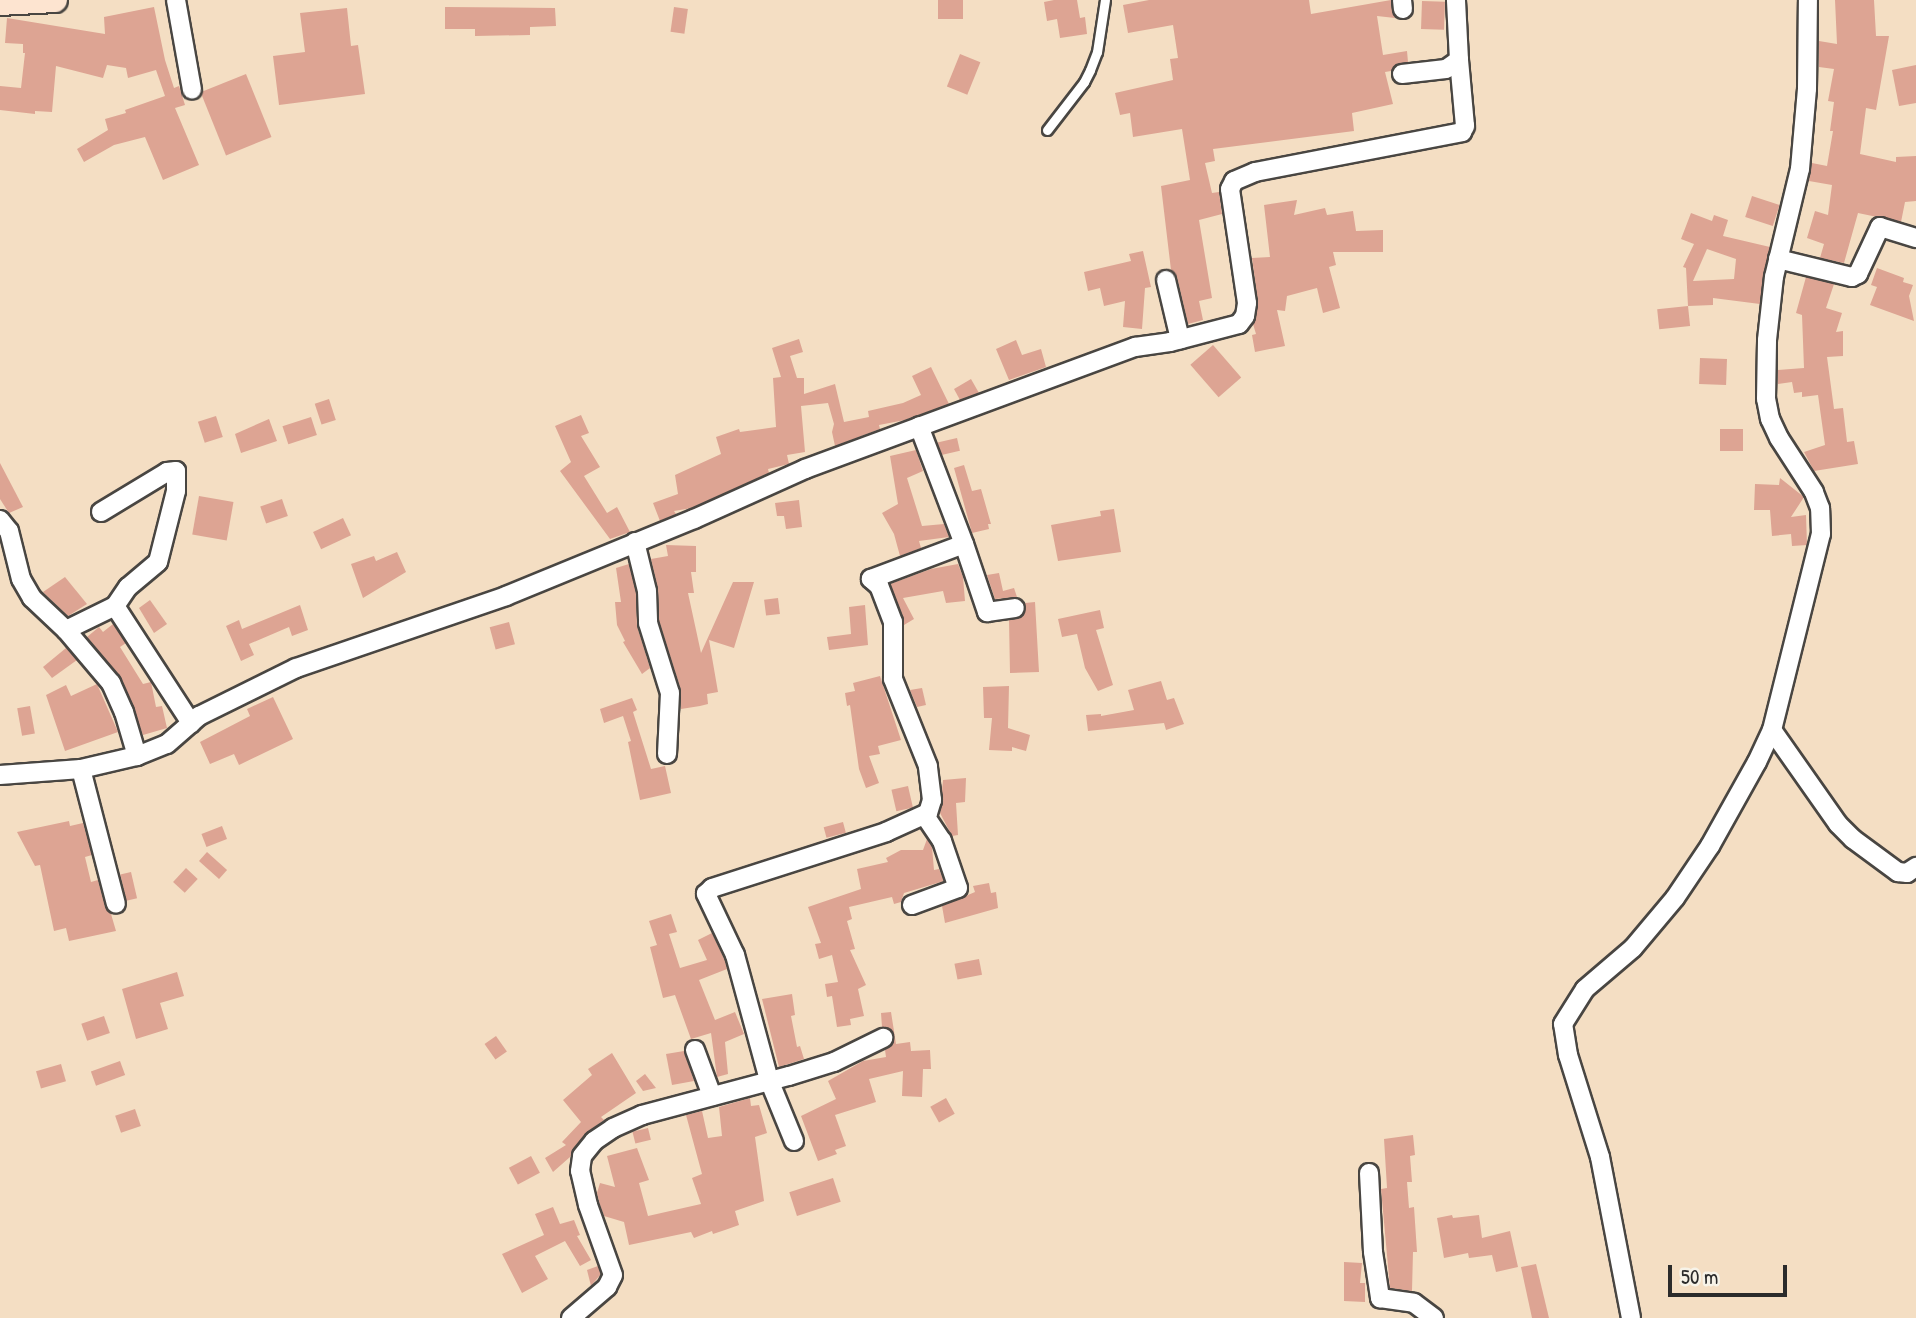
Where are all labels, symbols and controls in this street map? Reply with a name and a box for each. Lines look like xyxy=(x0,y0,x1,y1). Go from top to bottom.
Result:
scale bar xyxy=(1671,1252,1790,1296)
text: 50 m xyxy=(1681,1262,1718,1291)

